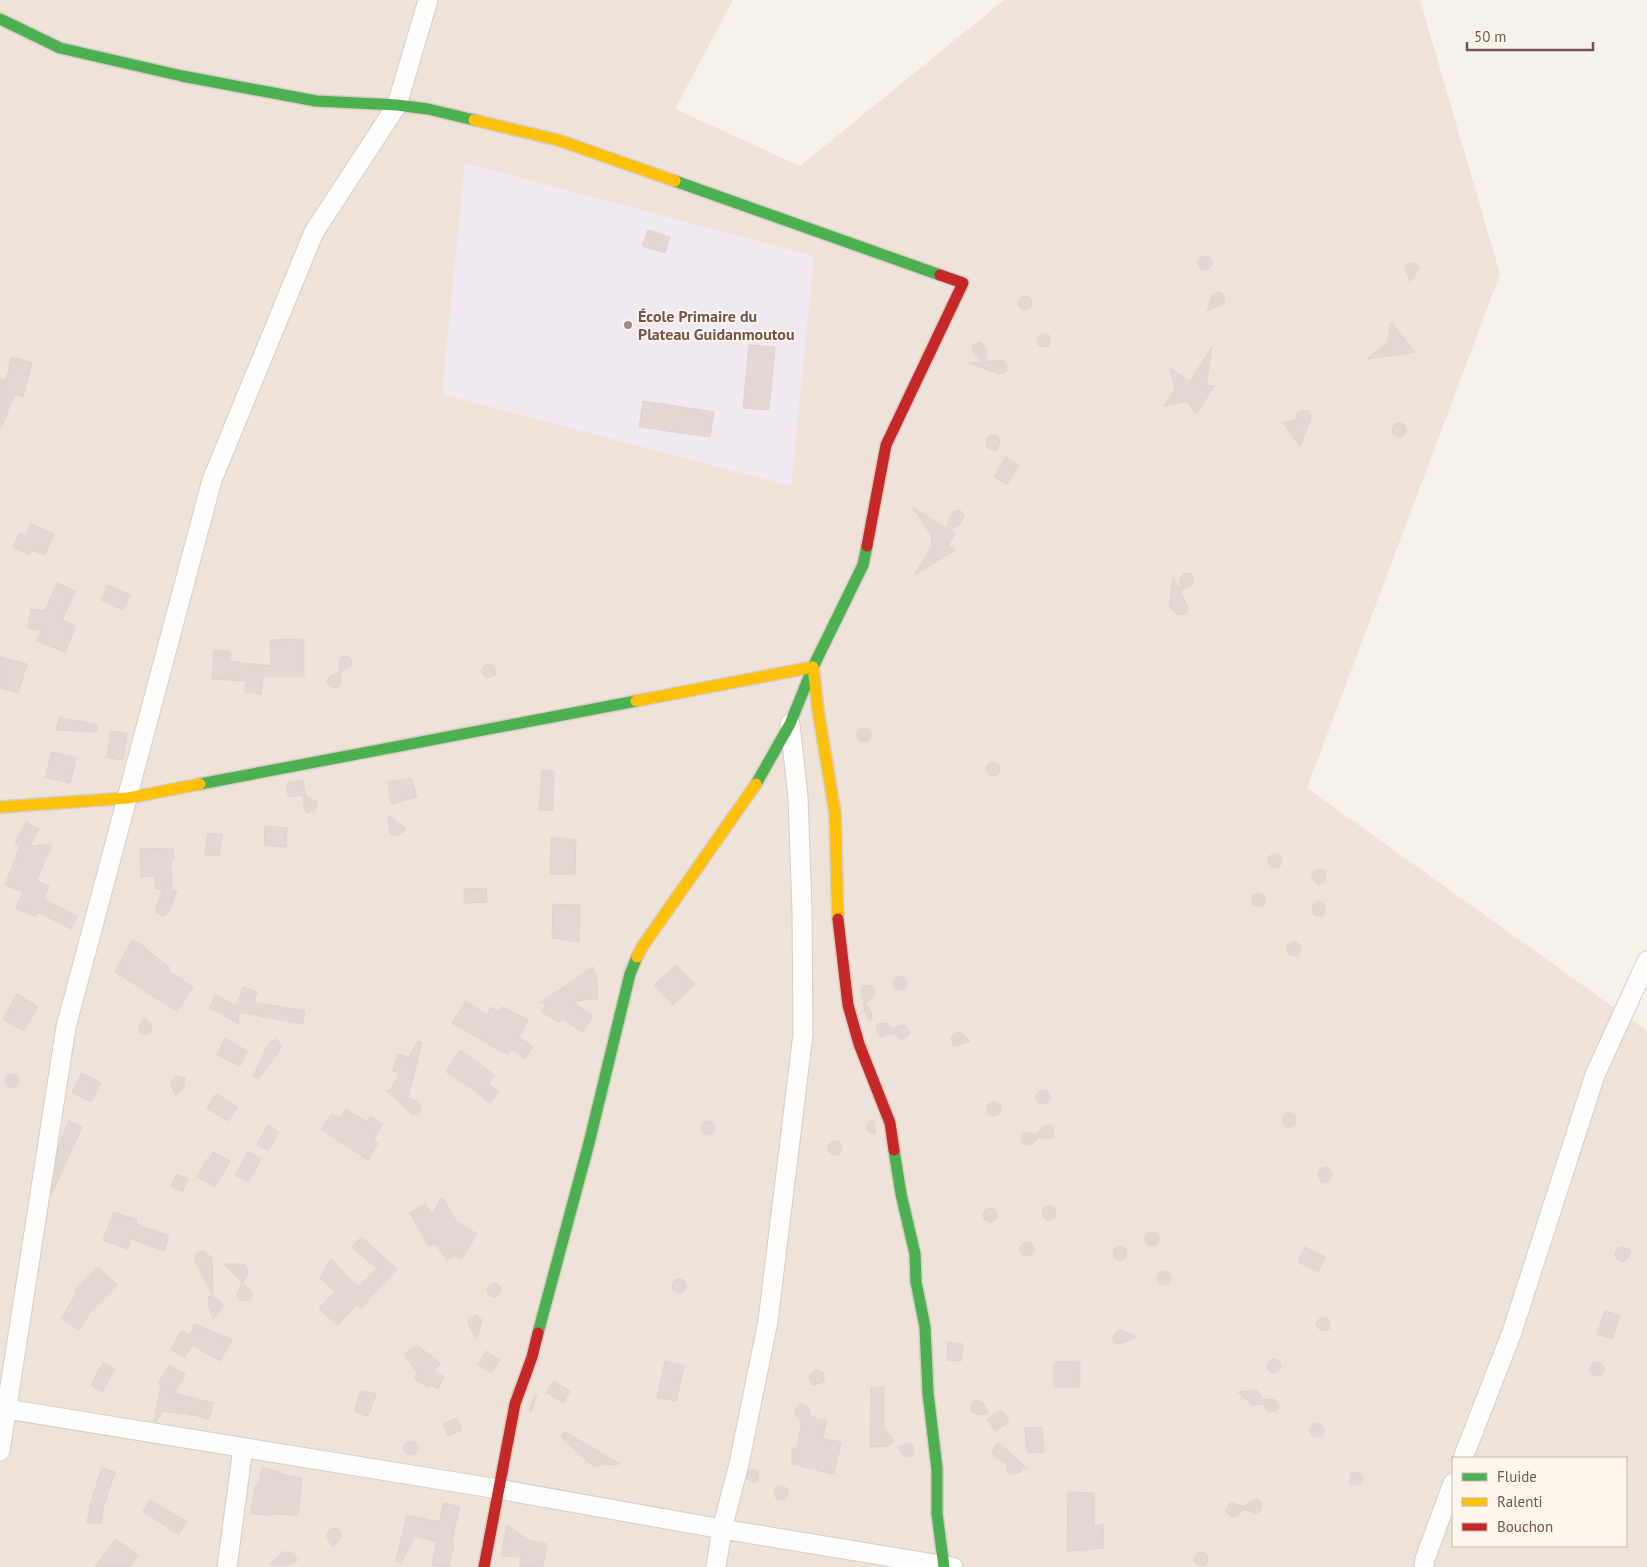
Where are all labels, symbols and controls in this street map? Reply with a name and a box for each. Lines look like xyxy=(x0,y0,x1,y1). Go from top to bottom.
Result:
scale bar xyxy=(1467,20,1593,52)
text: 50 m xyxy=(1474,27,1507,46)
place label: École Primaire du Plateau Guidanmoutou xyxy=(638,306,795,344)
marker: École Primaire du Plateau Guidanmoutou xyxy=(622,319,634,331)
legend xyxy=(1452,1457,1627,1547)
text: Fluide xyxy=(1497,1467,1537,1486)
text: Ralenti xyxy=(1497,1492,1543,1511)
text: Bouchon xyxy=(1497,1517,1553,1536)

